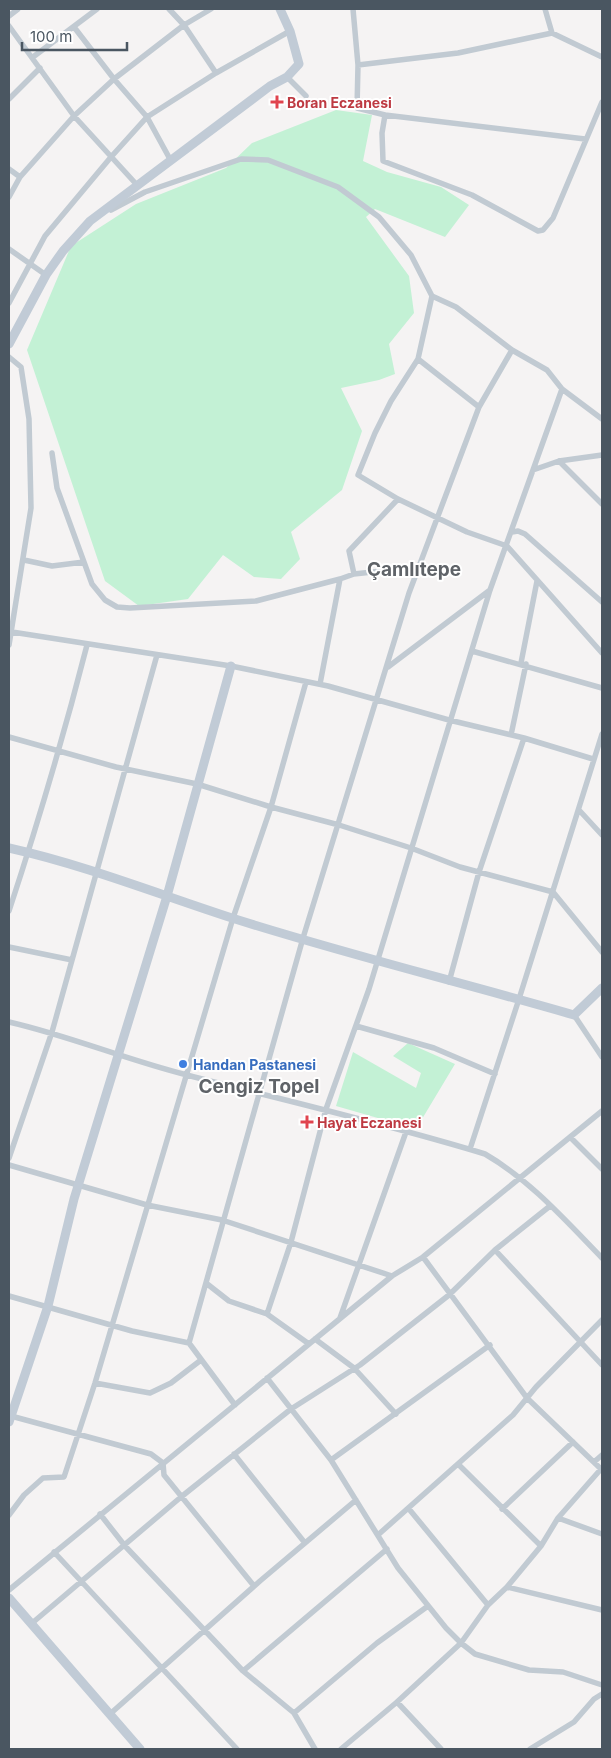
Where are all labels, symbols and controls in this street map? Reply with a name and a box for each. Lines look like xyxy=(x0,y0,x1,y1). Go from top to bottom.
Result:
scale bar xyxy=(22,20,128,52)
text: 100 m xyxy=(30,27,72,46)
place label: Boran Eczanesi xyxy=(287,94,392,111)
marker: Boran Eczanesi xyxy=(271,96,283,108)
district label: Çamlıtepe xyxy=(367,558,461,581)
place label: Handan Pastanesi xyxy=(193,1056,316,1073)
marker: Handan Pastanesi xyxy=(177,1058,189,1070)
district label: Cengiz Topel xyxy=(198,1075,320,1098)
place label: Hayat Eczanesi xyxy=(317,1114,422,1131)
marker: Hayat Eczanesi xyxy=(301,1116,313,1128)

